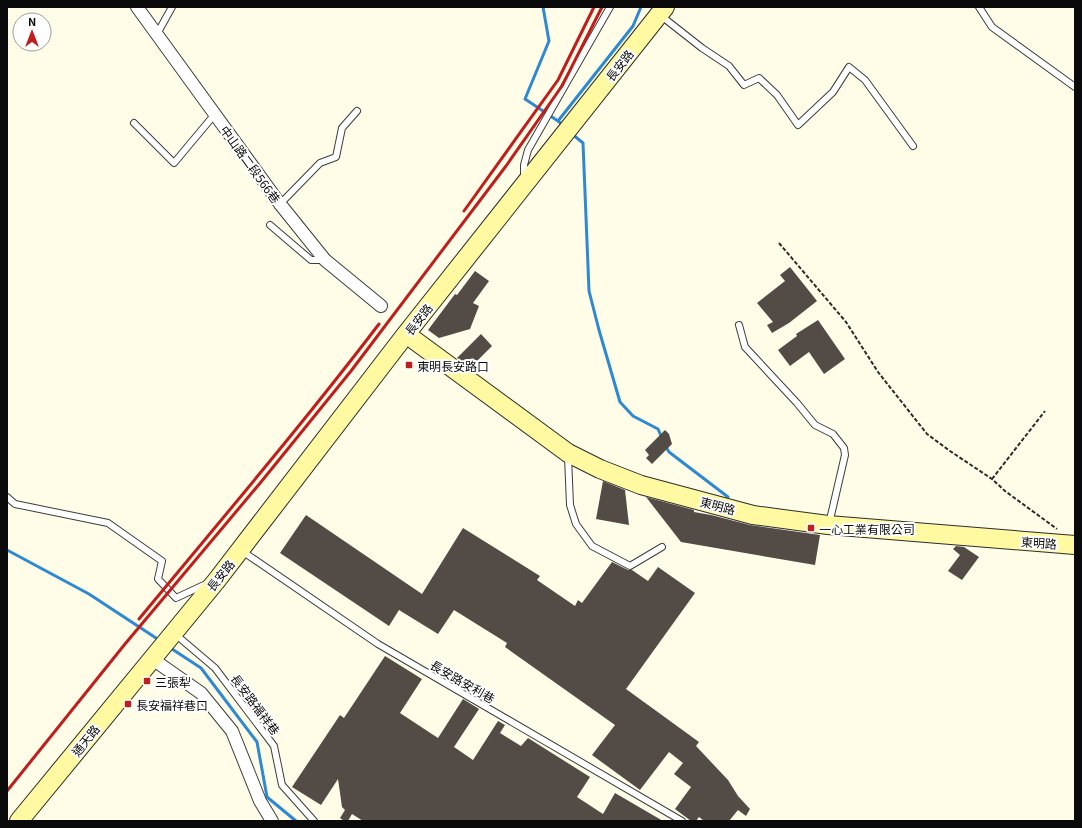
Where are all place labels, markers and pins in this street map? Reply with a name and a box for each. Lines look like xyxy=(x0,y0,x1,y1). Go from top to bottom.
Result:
place label: 東明長安路口 xyxy=(417,357,489,374)
marker: 東明長安路口 xyxy=(404,360,414,370)
place label: 一心工業有限公司 xyxy=(819,520,915,537)
marker: 一心工業有限公司 xyxy=(806,523,816,533)
place label: 三張犁 xyxy=(155,673,191,690)
marker: 三張犁 xyxy=(142,676,152,686)
place label: 長安福祥巷口 xyxy=(136,696,208,713)
marker: 長安福祥巷口 xyxy=(123,699,133,709)

